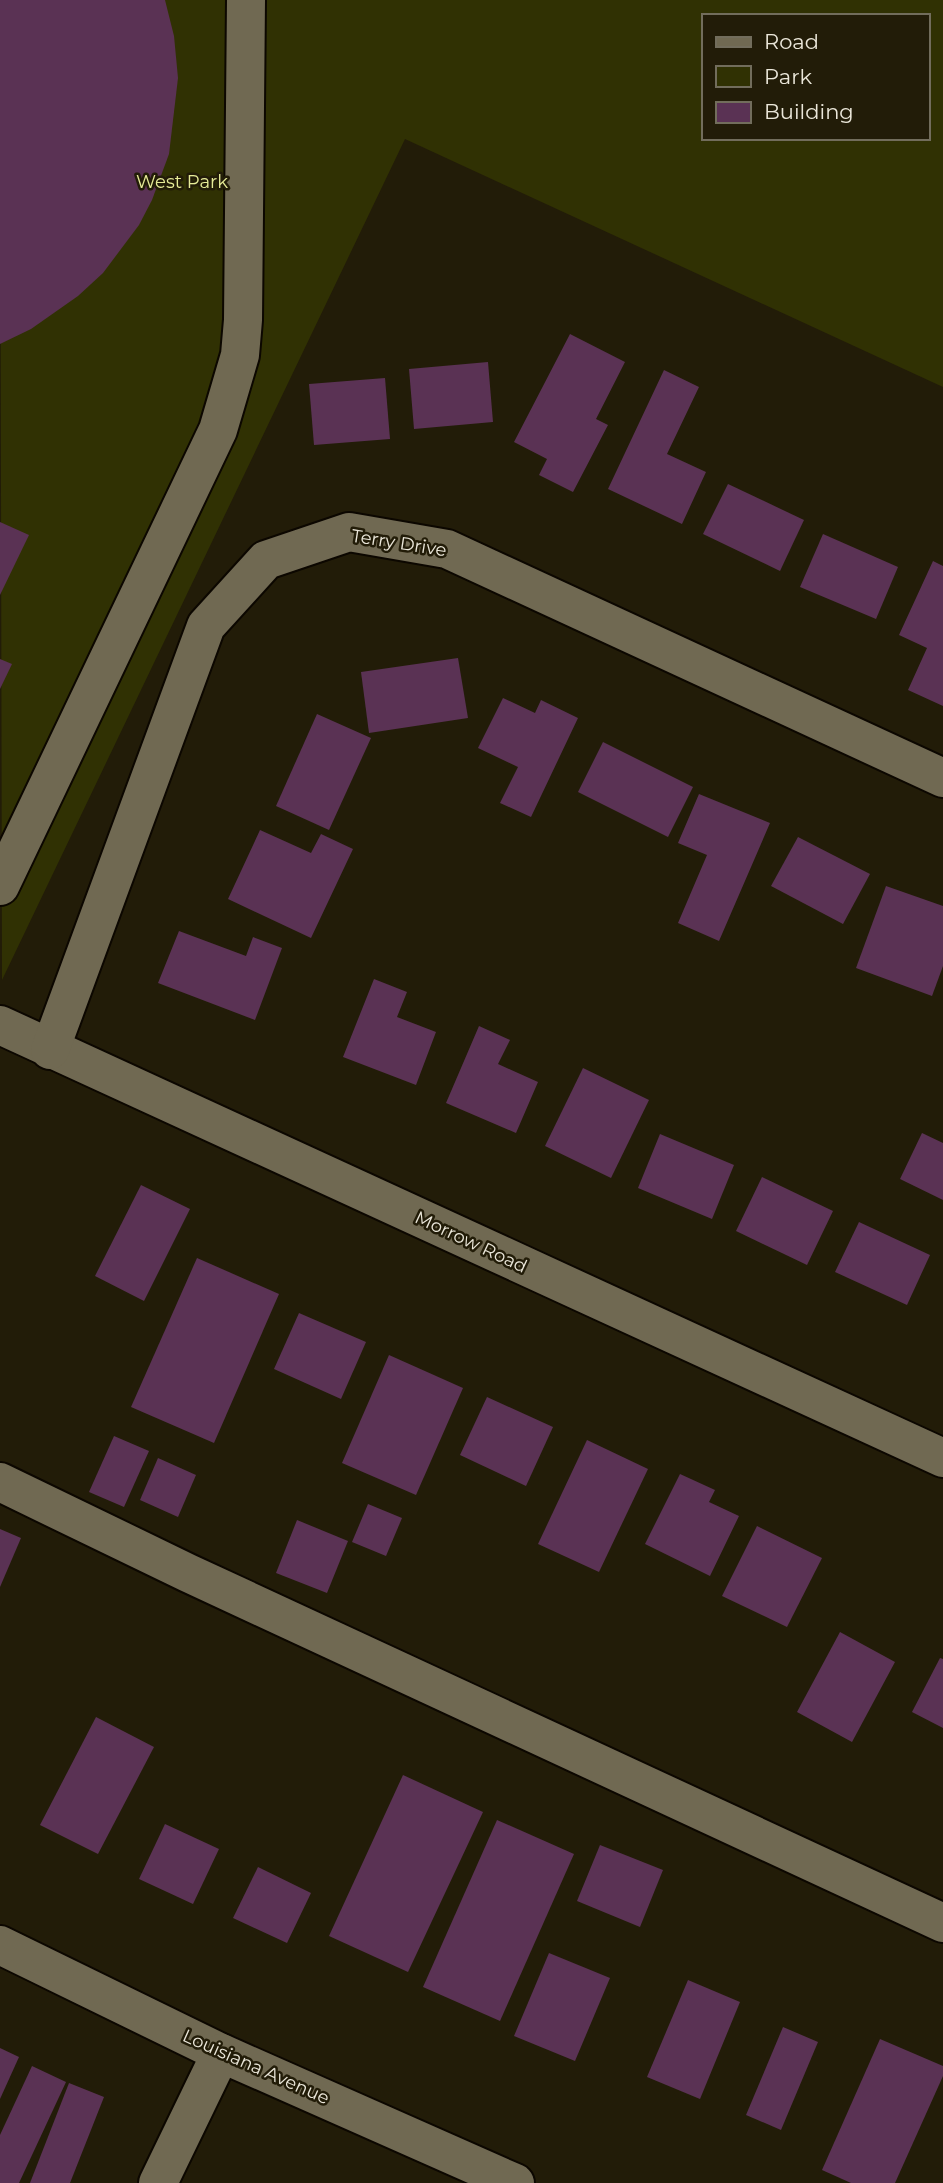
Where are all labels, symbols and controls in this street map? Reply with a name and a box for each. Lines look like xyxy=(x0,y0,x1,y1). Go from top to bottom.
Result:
legend xyxy=(702,14,929,140)
text: Road xyxy=(764,29,819,54)
text: Park xyxy=(764,64,812,89)
text: Building xyxy=(764,99,854,124)
park label: West Park xyxy=(136,171,228,193)
street label: Terry Drive xyxy=(350,525,448,561)
street label: Morrow Road xyxy=(411,1206,531,1278)
street label: Louisiana Avenue xyxy=(179,2025,333,2109)

